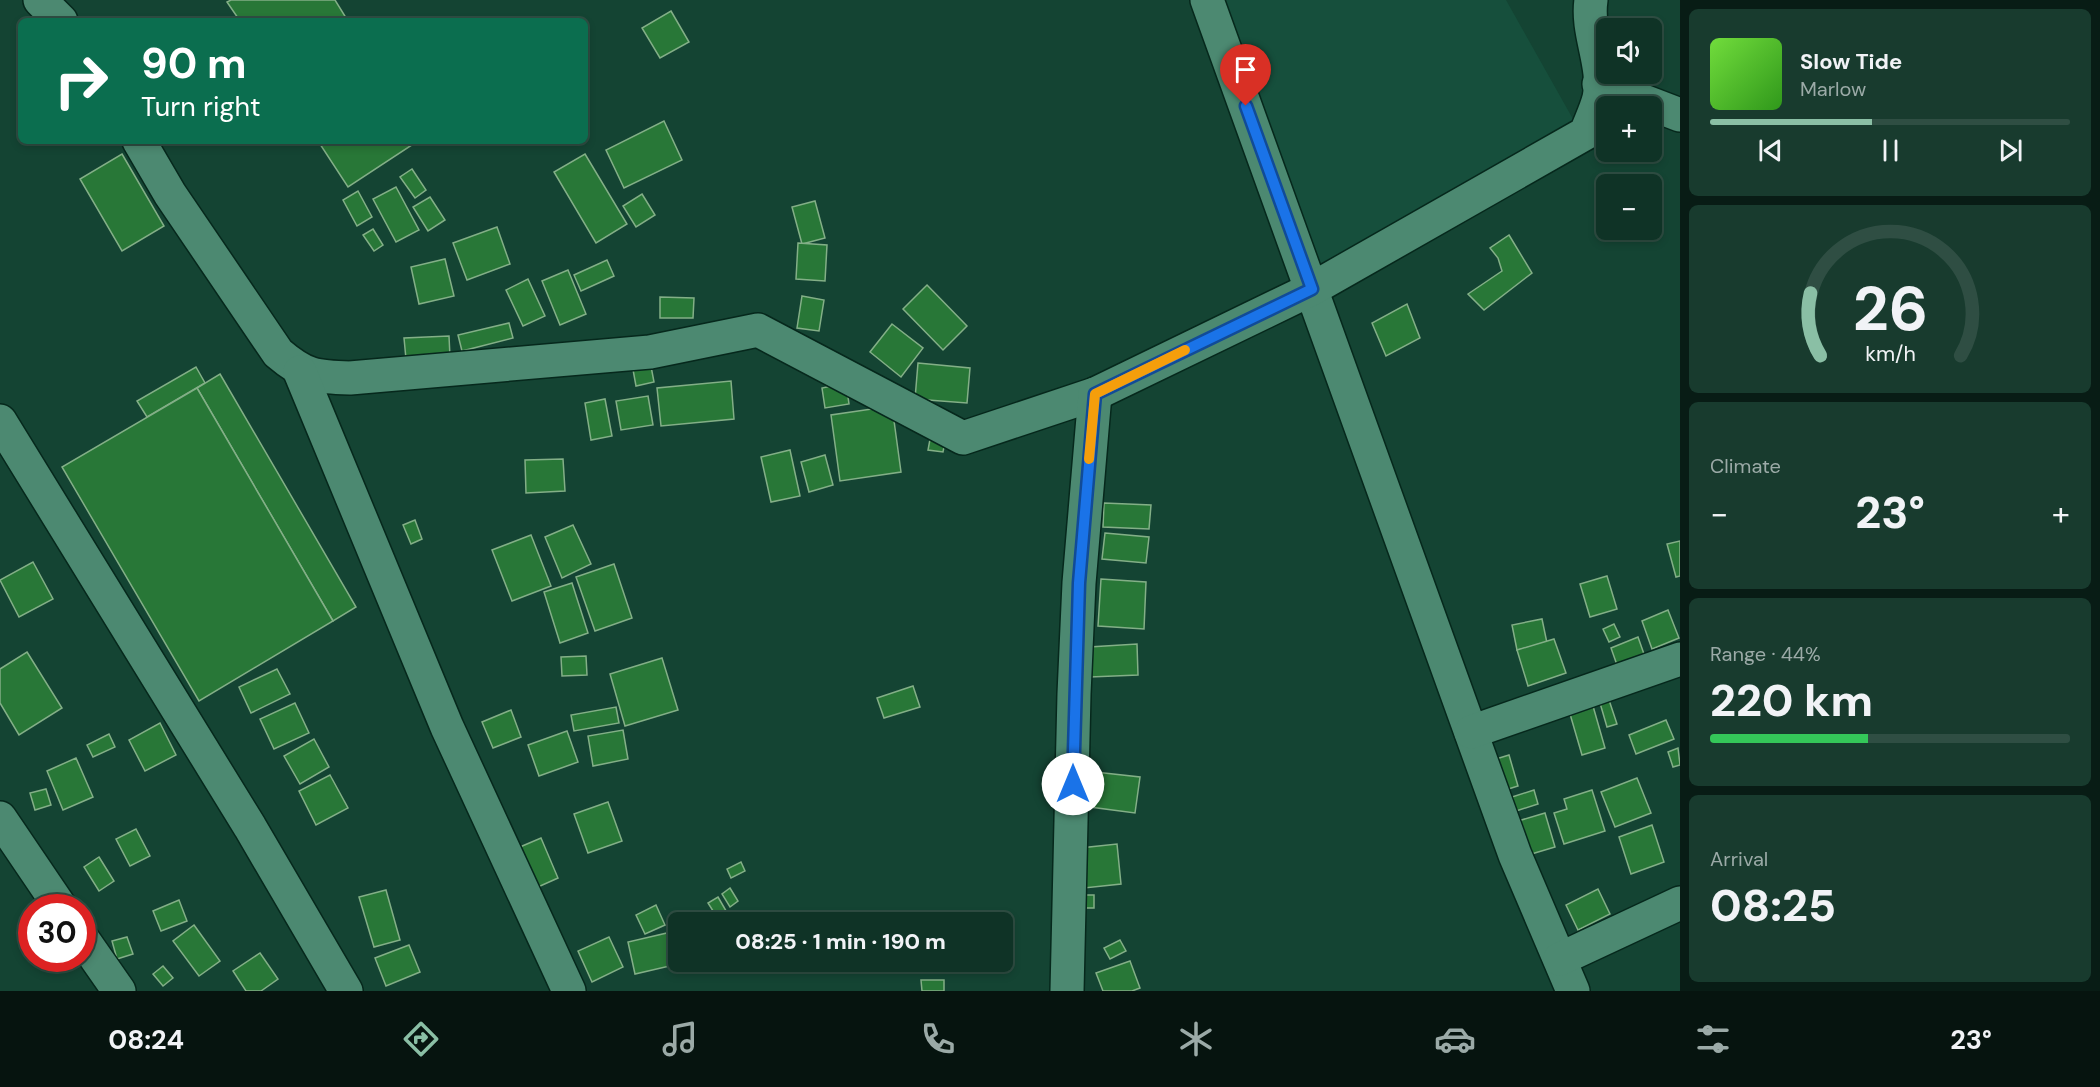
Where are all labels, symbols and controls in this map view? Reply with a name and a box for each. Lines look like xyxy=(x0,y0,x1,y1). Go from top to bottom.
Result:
map controls xyxy=(1596,18,1662,240)
button: sound xyxy=(1596,18,1662,84)
text: 90 m xyxy=(141,36,247,91)
icon: right xyxy=(42,42,120,120)
pin xyxy=(1220,44,1271,106)
text: Slow Tide xyxy=(1800,47,1902,76)
icon: arrive xyxy=(1229,53,1262,86)
text: Marlow xyxy=(1800,76,1866,102)
text: Turn right xyxy=(141,89,261,124)
button: + xyxy=(1596,96,1662,162)
icon: previous xyxy=(1754,134,1787,167)
icon: pause xyxy=(1874,134,1907,167)
icon: next xyxy=(1994,134,2027,167)
button: − xyxy=(1596,174,1662,240)
text: 26 xyxy=(1852,268,1928,349)
text: km/h xyxy=(1865,341,1915,369)
text: Climate xyxy=(1710,453,1781,479)
text: 23° xyxy=(1855,483,1925,542)
text: − xyxy=(1710,492,1728,535)
text: + xyxy=(2052,492,2070,535)
text: Range · 44% xyxy=(1710,641,1821,667)
text: 220 km xyxy=(1710,671,1873,730)
position arrow xyxy=(1041,752,1105,816)
text: Arrival xyxy=(1710,846,1768,872)
text: 08:25 xyxy=(1710,876,1836,935)
speed limit sign: 30 xyxy=(18,894,96,972)
text: 08:25 · 1 min · 190 m xyxy=(735,927,946,956)
icon: directions xyxy=(400,1018,442,1060)
icon: music xyxy=(659,1018,701,1060)
icon: phone xyxy=(917,1018,959,1060)
icon: climate xyxy=(1175,1018,1217,1060)
icon: car xyxy=(1434,1018,1476,1060)
icon: filters xyxy=(1692,1018,1734,1060)
text: 08:24 xyxy=(108,1022,184,1057)
text: 23° xyxy=(1950,1022,1992,1057)

